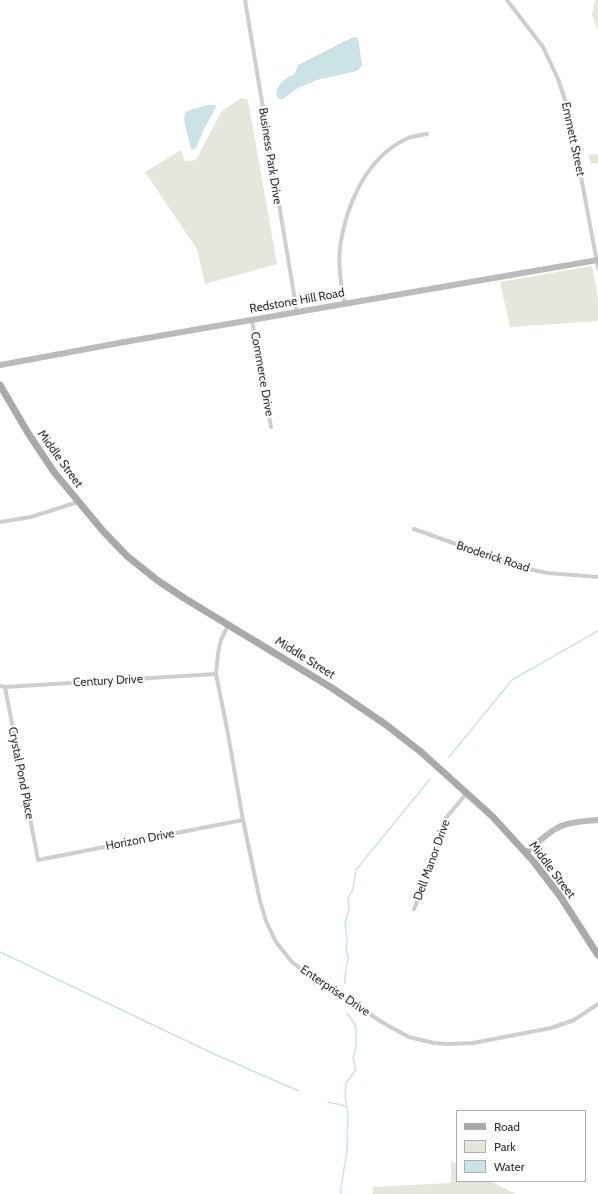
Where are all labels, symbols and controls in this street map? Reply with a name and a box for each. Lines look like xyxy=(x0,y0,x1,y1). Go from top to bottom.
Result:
street label: Emmett Street xyxy=(558,101,588,177)
street label: Business Park Drive xyxy=(255,107,285,205)
street label: Redstone Hill Road xyxy=(248,286,346,316)
street label: Commerce Drive xyxy=(247,331,277,417)
street label: Middle Street xyxy=(34,427,86,491)
street label: Broderick Road xyxy=(455,538,531,576)
street label: Middle Street xyxy=(272,634,338,682)
street label: Century Drive xyxy=(73,672,143,690)
street label: Crystal Pond Place xyxy=(5,726,37,820)
street label: Dell Manor Drive xyxy=(411,817,453,903)
street label: Horizon Drive xyxy=(104,826,176,854)
street label: Middle Street xyxy=(526,839,578,901)
street label: Enterprise Drive xyxy=(297,962,373,1020)
legend xyxy=(456,1110,586,1182)
text: Road xyxy=(494,1119,520,1134)
text: Park xyxy=(494,1139,516,1154)
text: Water xyxy=(494,1159,524,1174)

